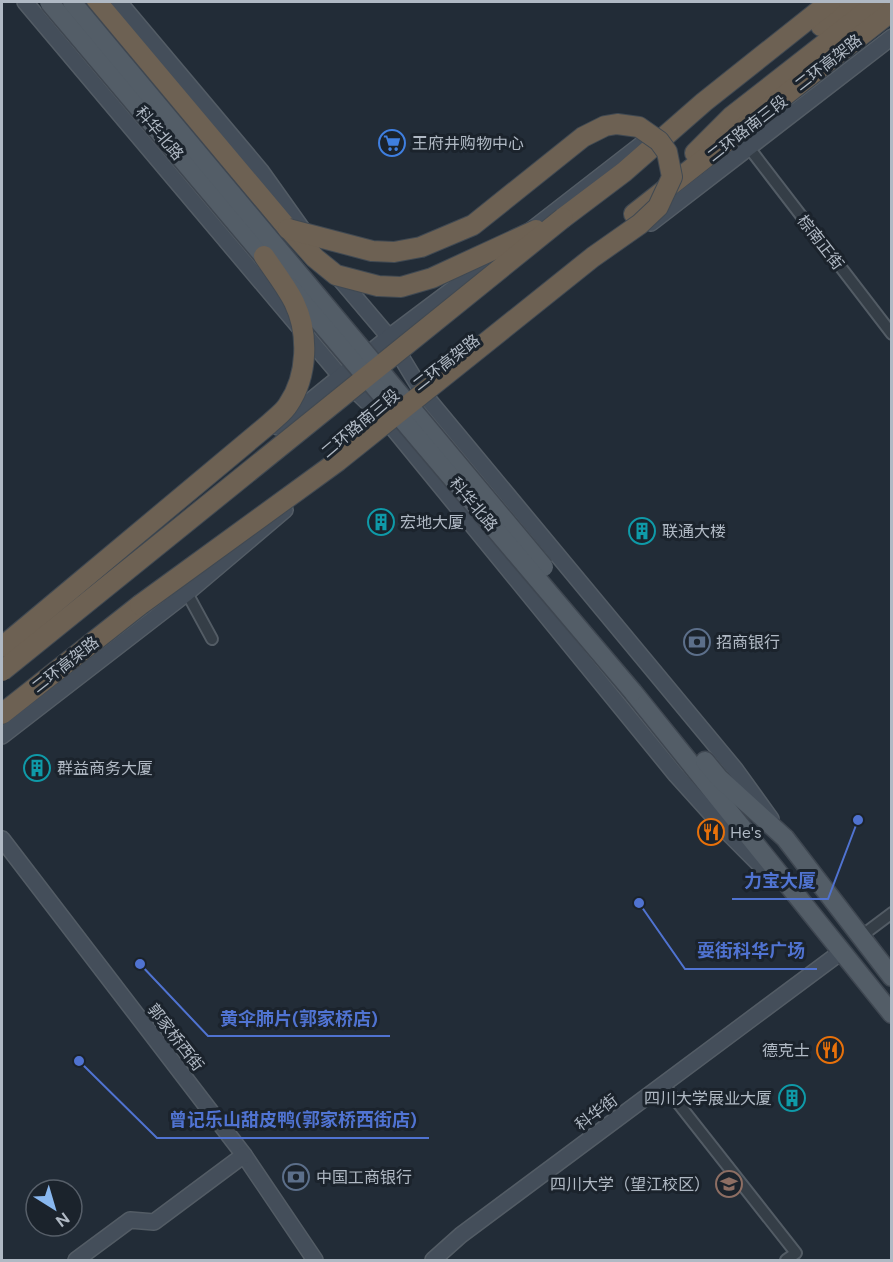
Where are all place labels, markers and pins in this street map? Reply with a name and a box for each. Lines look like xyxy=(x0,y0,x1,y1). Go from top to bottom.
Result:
supermarket icon: 王府井购物中心 xyxy=(377,128,407,158)
place label: 王府井购物中心 xyxy=(412,134,524,153)
building icon: 宏地大厦 xyxy=(366,507,396,537)
place label: 宏地大厦 xyxy=(400,513,464,532)
building icon: 联通大楼 xyxy=(627,516,657,546)
place label: 联通大楼 xyxy=(662,522,726,541)
bank icon: 招商银行 xyxy=(682,627,712,657)
place label: 招商银行 xyxy=(716,633,780,652)
building icon: 群益商务大厦 xyxy=(22,753,52,783)
place label: 群益商务大厦 xyxy=(57,759,153,778)
restaurant icon: He's xyxy=(696,817,726,847)
place label: He's xyxy=(730,823,761,842)
callout: 力宝大厦 xyxy=(732,863,828,899)
callout: 耍街科华广场 xyxy=(685,933,817,969)
callout: 黄伞肺片(郭家桥店) xyxy=(208,1000,390,1036)
restaurant icon: 德克士 xyxy=(815,1035,845,1065)
place label: 德克士 xyxy=(762,1041,810,1060)
building icon: 四川大学展业大厦 xyxy=(777,1083,807,1113)
place label: 四川大学展业大厦 xyxy=(644,1089,772,1108)
callout: 曾记乐山甜皮鸭(郭家桥西街店) xyxy=(157,1102,429,1138)
bank icon: 中国工商银行 xyxy=(281,1162,311,1192)
place label: 中国工商银行 xyxy=(316,1168,412,1187)
school or university icon: 四川大学（望江校区） xyxy=(714,1169,744,1199)
place label: 四川大学（望江校区） xyxy=(550,1175,710,1194)

